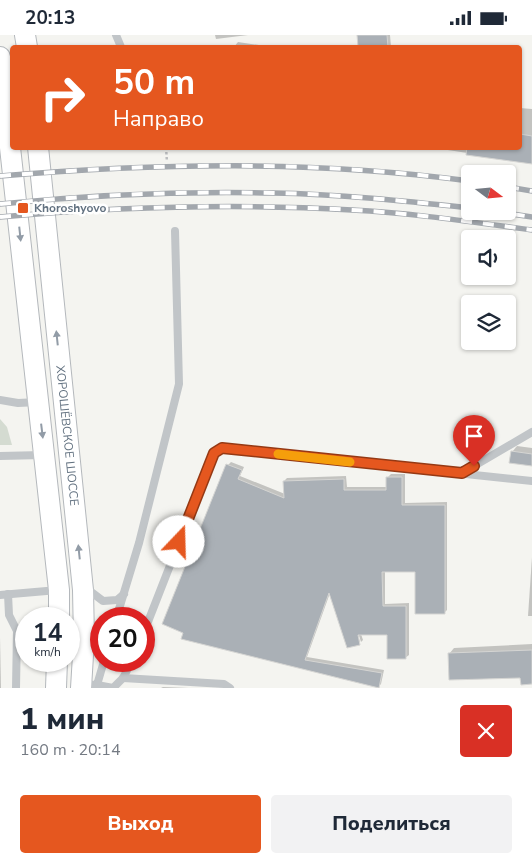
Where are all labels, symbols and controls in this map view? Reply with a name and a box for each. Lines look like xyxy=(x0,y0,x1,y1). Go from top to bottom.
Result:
text: 20:13 xyxy=(25,5,75,31)
text: 50 m xyxy=(113,59,195,106)
icon: right xyxy=(30,65,95,130)
text: Направо xyxy=(113,104,204,134)
north arrow xyxy=(461,165,516,220)
map controls xyxy=(461,165,516,350)
place label: Khoroshyovo xyxy=(34,200,106,216)
marker: Khoroshyovo xyxy=(16,201,30,215)
one-way arrow xyxy=(16,227,24,243)
button: sound xyxy=(461,230,516,285)
button: layers xyxy=(461,295,516,350)
one-way arrow xyxy=(53,330,61,346)
street label: ХОРОШЁВСКОЕ ШОССЕ xyxy=(52,365,82,507)
pin xyxy=(453,415,495,466)
icon: arrive xyxy=(460,422,488,450)
one-way arrow xyxy=(38,423,46,439)
position arrow xyxy=(152,515,204,567)
one-way arrow xyxy=(75,544,83,560)
speed limit sign: 20 xyxy=(90,607,155,672)
text: 14 xyxy=(32,616,63,650)
text: km/h xyxy=(34,644,61,660)
text: 1 мин xyxy=(20,699,104,740)
button: close xyxy=(460,705,512,757)
text: 160 m · 20:14 xyxy=(20,739,121,761)
button: Выход xyxy=(20,795,261,853)
button: Поделиться xyxy=(271,795,512,853)

